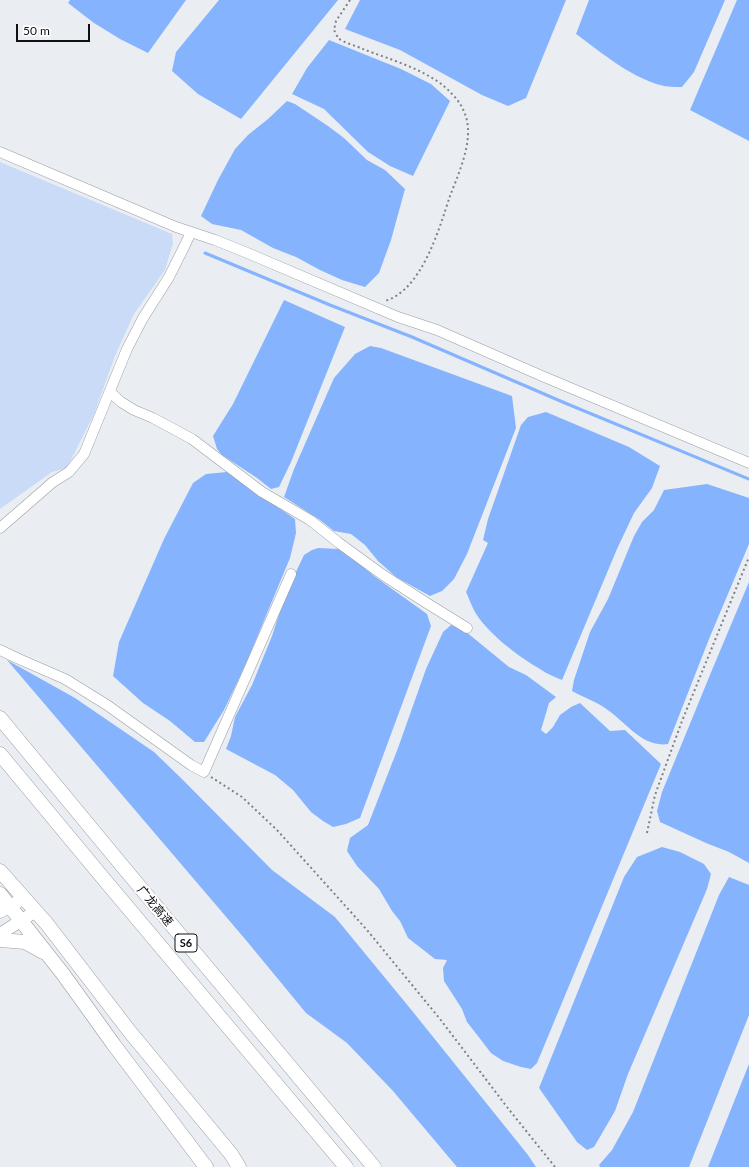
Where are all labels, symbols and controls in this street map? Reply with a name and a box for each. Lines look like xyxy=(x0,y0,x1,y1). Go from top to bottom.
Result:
scale bar xyxy=(18,16,92,42)
text: 50 m xyxy=(23,23,50,38)
street label: 广龙高速 xyxy=(134,883,176,929)
road number: S6 xyxy=(175,934,197,952)

